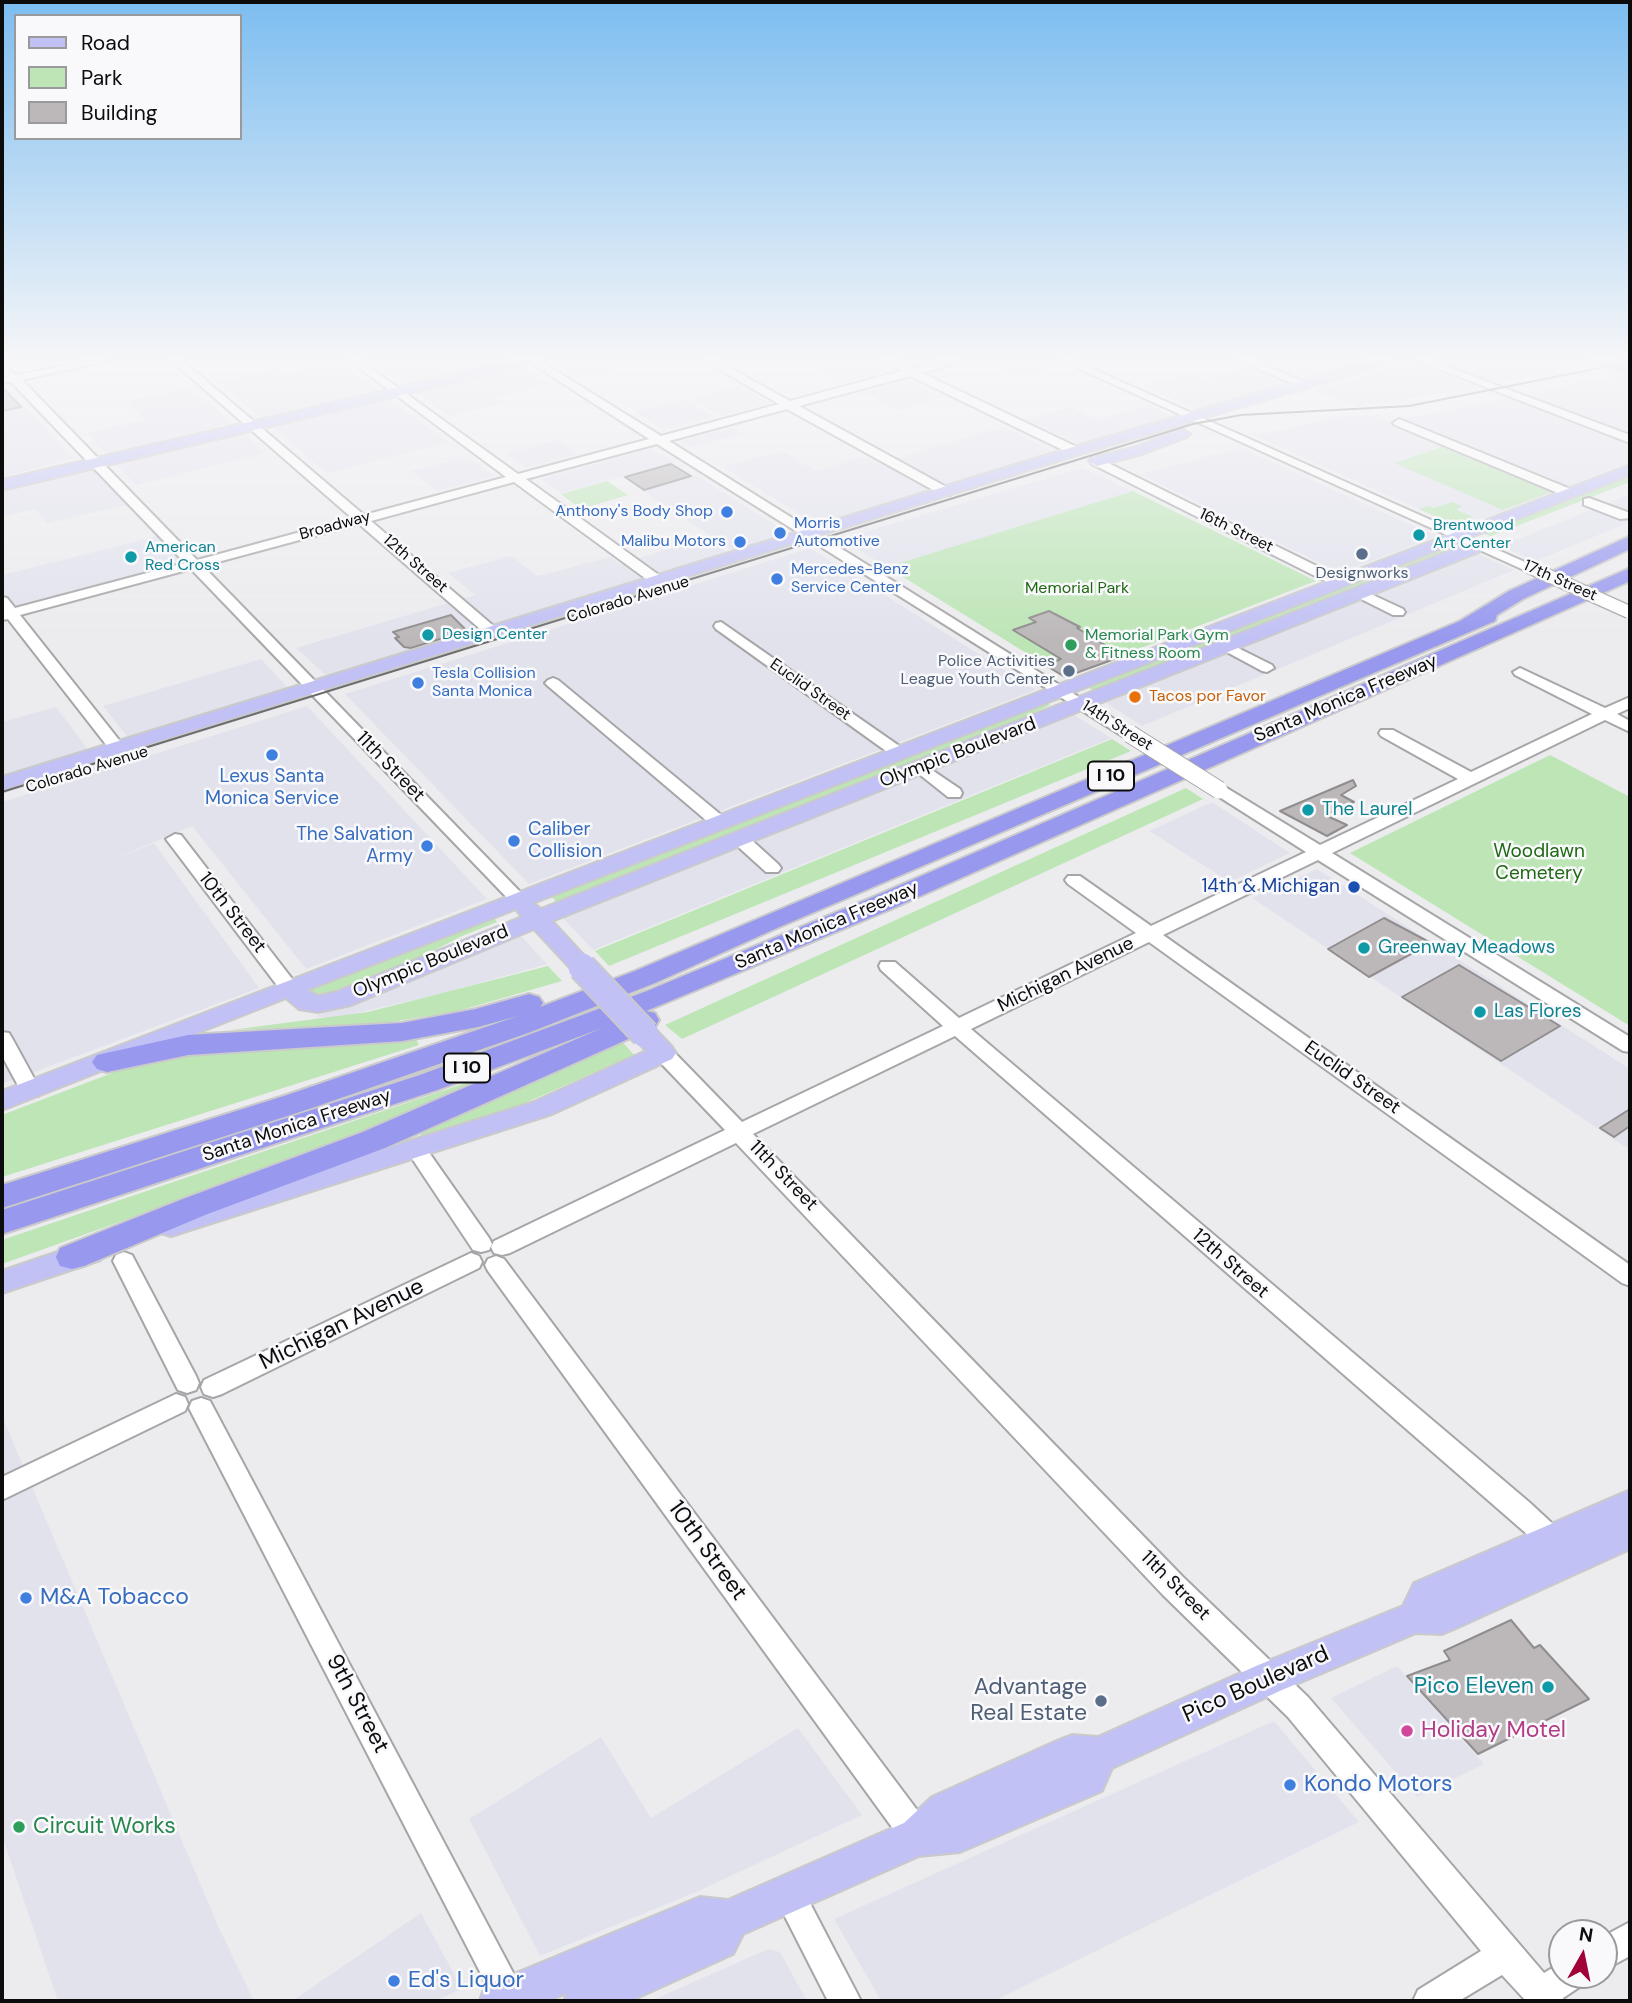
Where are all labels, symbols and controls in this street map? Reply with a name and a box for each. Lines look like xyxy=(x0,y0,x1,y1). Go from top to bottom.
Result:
legend xyxy=(14,14,242,140)
text: Road xyxy=(81,29,130,57)
text: Park xyxy=(81,64,122,92)
text: Building xyxy=(81,99,157,127)
place label: Anthony's Body Shop xyxy=(555,502,713,522)
marker: Anthony's Body Shop xyxy=(719,504,735,520)
street label: 16th Street xyxy=(1196,505,1276,557)
street label: Broadway xyxy=(297,507,373,545)
place label: Morris Automotive xyxy=(794,514,880,552)
place label: Brentwood Art Center xyxy=(1433,516,1514,554)
marker: Morris Automotive xyxy=(772,525,788,541)
marker: Brentwood Art Center xyxy=(1411,527,1427,543)
street label: 12th Street xyxy=(379,531,451,597)
place label: Malibu Motors xyxy=(621,532,726,552)
marker: Malibu Motors xyxy=(732,534,748,550)
place label: American Red Cross xyxy=(145,538,220,576)
marker: Designworks xyxy=(1354,546,1370,562)
marker: American Red Cross xyxy=(123,549,139,565)
street label: 17th Street xyxy=(1520,556,1600,606)
place label: Mercedes-Benz Service Center xyxy=(791,560,908,598)
place label: Designworks xyxy=(1315,564,1409,584)
marker: Mercedes-Benz Service Center xyxy=(769,571,785,587)
street label: Colorado Avenue xyxy=(565,572,691,628)
park label: Memorial Park xyxy=(1025,579,1129,599)
place label: Design Center xyxy=(442,625,547,645)
place label: Memorial Park Gym & Fitness Room xyxy=(1085,626,1229,664)
marker: Design Center xyxy=(420,627,436,643)
marker: Memorial Park Gym & Fitness Room xyxy=(1063,637,1079,653)
street label: Santa Monica Freeway xyxy=(1251,650,1441,748)
place label: Police Activities League Youth Center xyxy=(901,652,1055,690)
street label: Euclid Street xyxy=(766,655,854,725)
marker: Police Activities League Youth Center xyxy=(1061,663,1077,679)
place label: Tesla Collision Santa Monica xyxy=(432,664,536,702)
marker: Tesla Collision Santa Monica xyxy=(410,675,426,691)
place label: Tacos por Favor xyxy=(1149,687,1266,707)
marker: Tacos por Favor xyxy=(1127,689,1143,705)
street label: 14th Street xyxy=(1078,697,1156,755)
street label: Olympic Boulevard xyxy=(877,713,1039,793)
street label: 11th Street xyxy=(351,727,429,807)
street label: Colorado Avenue xyxy=(24,742,150,798)
marker: Lexus Santa Monica Service xyxy=(264,747,280,763)
road number: I 10 xyxy=(1088,762,1134,790)
place label: Lexus Santa Monica Service xyxy=(205,766,339,810)
place label: The Laurel xyxy=(1322,799,1412,821)
marker: The Laurel xyxy=(1300,802,1316,818)
place label: Caliber Collision xyxy=(528,819,602,863)
place label: The Salvation Army xyxy=(296,824,413,868)
marker: Caliber Collision xyxy=(506,833,522,849)
marker: The Salvation Army xyxy=(419,838,435,854)
park label: Woodlawn Cemetery xyxy=(1493,841,1585,885)
street label: 10th Street xyxy=(193,868,271,958)
place label: 14th & Michigan xyxy=(1201,876,1340,898)
street label: Santa Monica Freeway xyxy=(732,877,922,975)
marker: 14th & Michigan xyxy=(1346,879,1362,895)
street label: Olympic Boulevard xyxy=(350,920,512,1004)
street label: Michigan Avenue xyxy=(994,932,1138,1018)
place label: Greenway Meadows xyxy=(1378,937,1555,959)
marker: Greenway Meadows xyxy=(1356,940,1372,956)
place label: Las Flores xyxy=(1494,1001,1582,1023)
marker: Las Flores xyxy=(1472,1004,1488,1020)
street label: Euclid Street xyxy=(1300,1037,1404,1119)
road number: I 10 xyxy=(444,1054,490,1083)
street label: Santa Monica Freeway xyxy=(200,1085,394,1167)
street label: 11th Street xyxy=(744,1136,822,1216)
street label: 12th Street xyxy=(1187,1225,1273,1303)
street label: Michigan Avenue xyxy=(255,1273,429,1377)
street label: 10th Street xyxy=(662,1496,752,1606)
street label: 11th Street xyxy=(1135,1546,1215,1626)
place label: M&A Tobacco xyxy=(40,1584,189,1612)
marker: M&A Tobacco xyxy=(18,1590,34,1606)
street label: Pico Boulevard xyxy=(1179,1641,1333,1729)
street label: 9th Street xyxy=(319,1650,395,1758)
place label: Pico Eleven xyxy=(1414,1673,1534,1701)
place label: Advantage Real Estate xyxy=(970,1674,1087,1728)
marker: Pico Eleven xyxy=(1540,1679,1556,1695)
marker: Advantage Real Estate xyxy=(1093,1693,1109,1709)
place label: Holiday Motel xyxy=(1421,1717,1566,1745)
marker: Holiday Motel xyxy=(1399,1723,1415,1739)
place label: Kondo Motors xyxy=(1304,1771,1453,1799)
marker: Kondo Motors xyxy=(1282,1777,1298,1793)
place label: Circuit Works xyxy=(33,1813,176,1841)
marker: Circuit Works xyxy=(11,1819,27,1835)
north arrow xyxy=(1548,1919,1618,1989)
text: N xyxy=(1577,1921,1595,1948)
place label: Ed's Liquor xyxy=(408,1967,524,1995)
marker: Ed's Liquor xyxy=(386,1973,402,1989)

